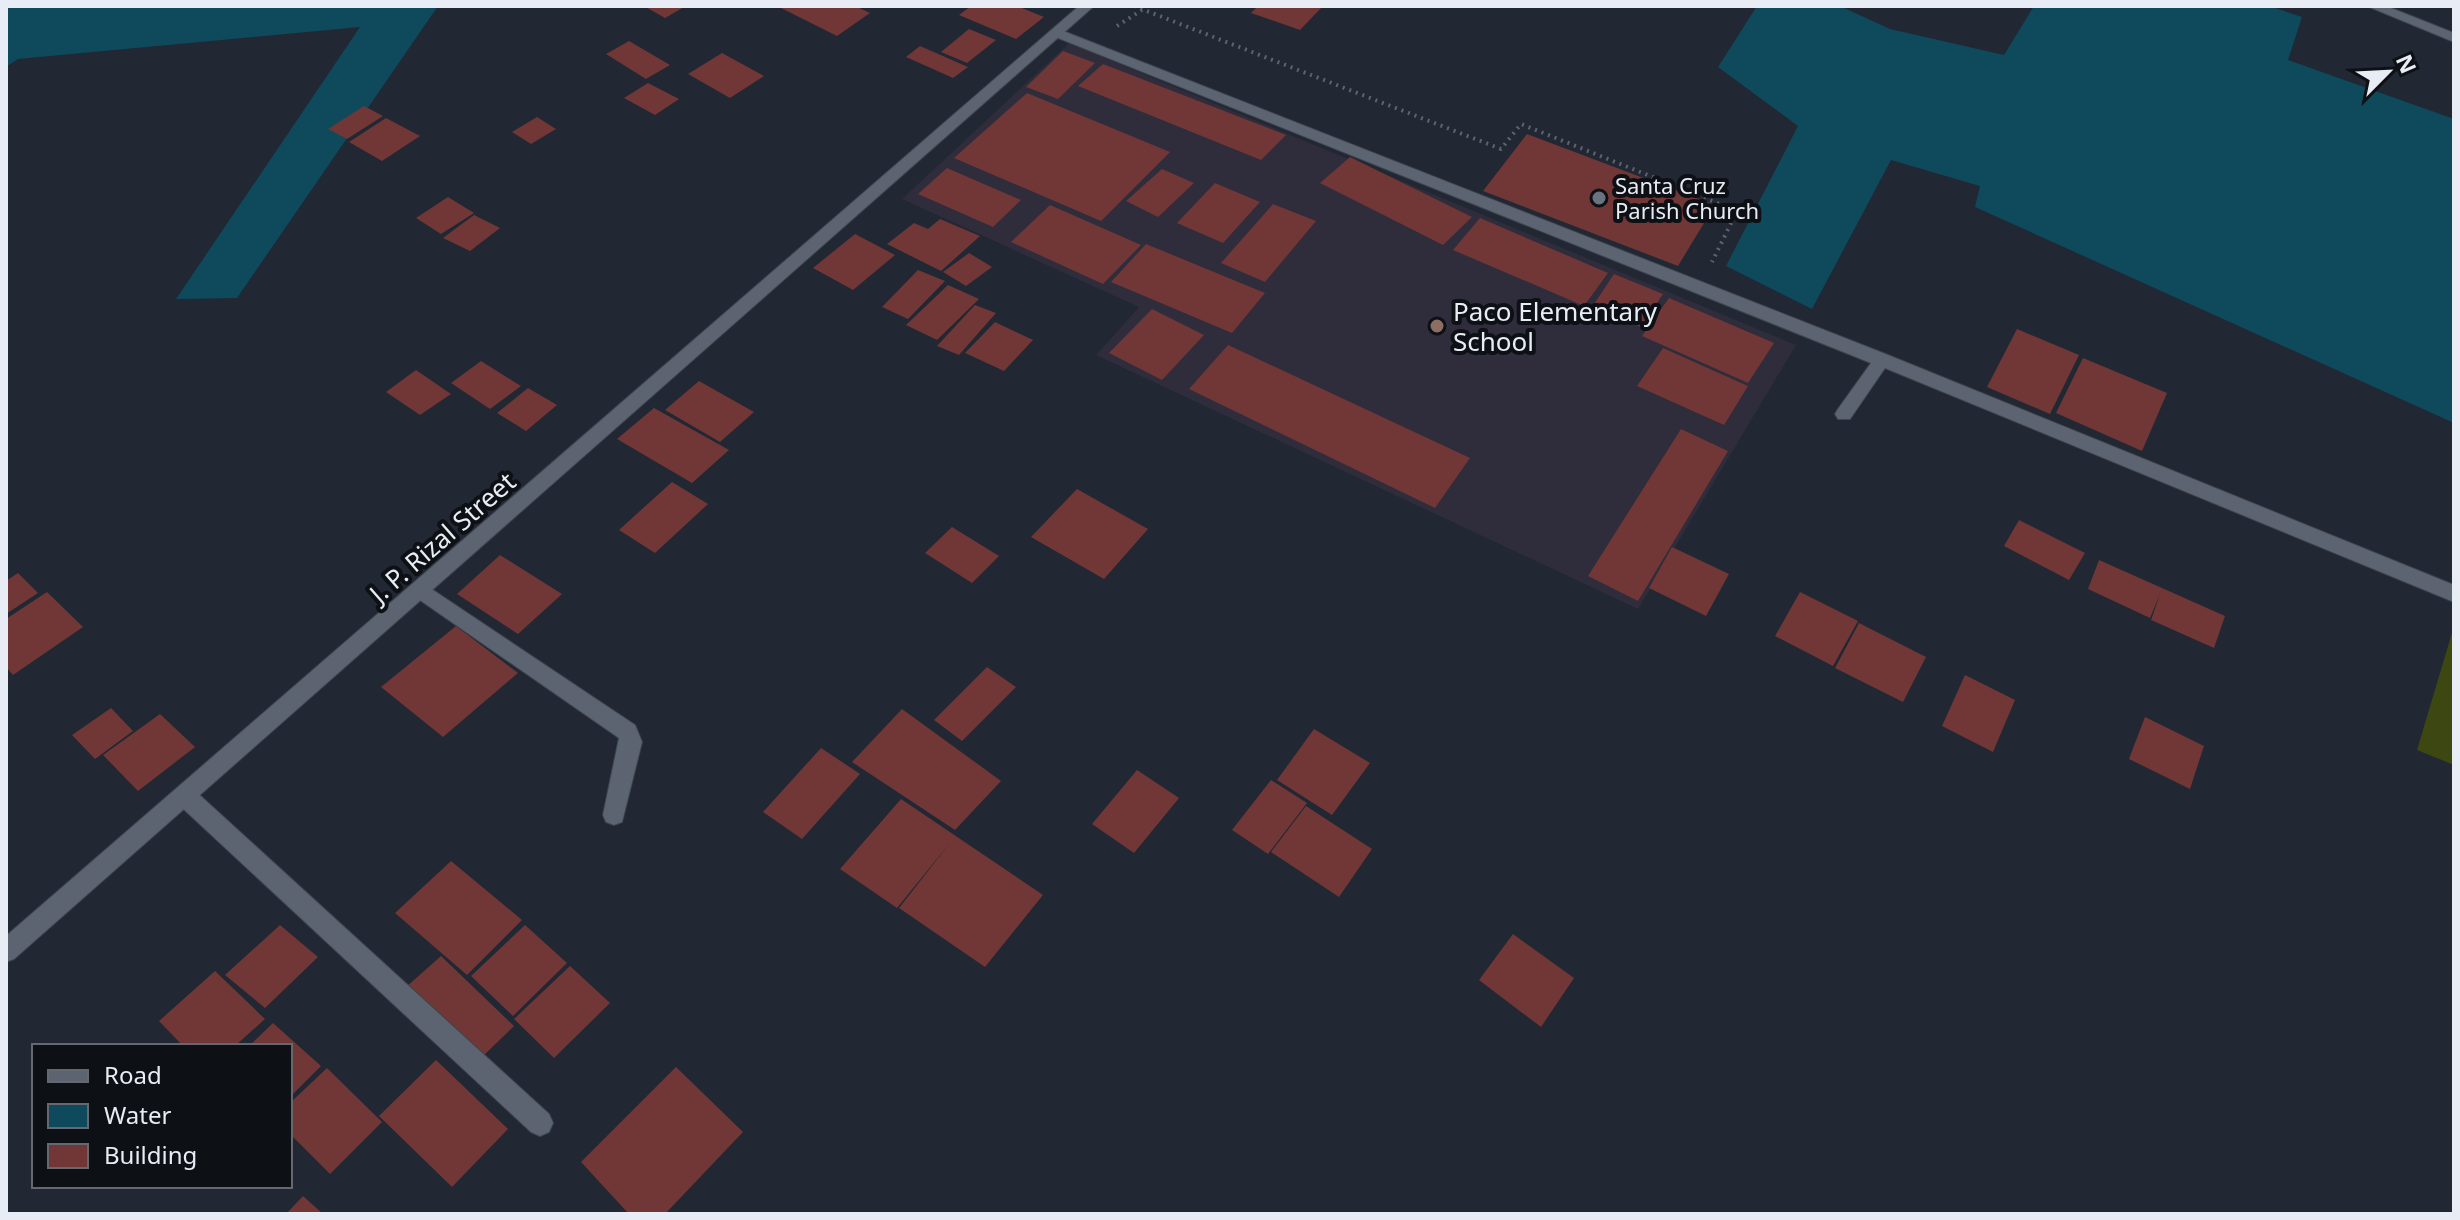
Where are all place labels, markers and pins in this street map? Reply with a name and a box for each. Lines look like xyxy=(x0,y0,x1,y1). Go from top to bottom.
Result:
place label: Santa Cruz Parish Church xyxy=(1615,170,1759,225)
marker: Santa Cruz Parish Church xyxy=(1590,189,1608,207)
place label: Paco Elementary School xyxy=(1453,293,1658,359)
marker: Paco Elementary School xyxy=(1428,317,1446,335)

